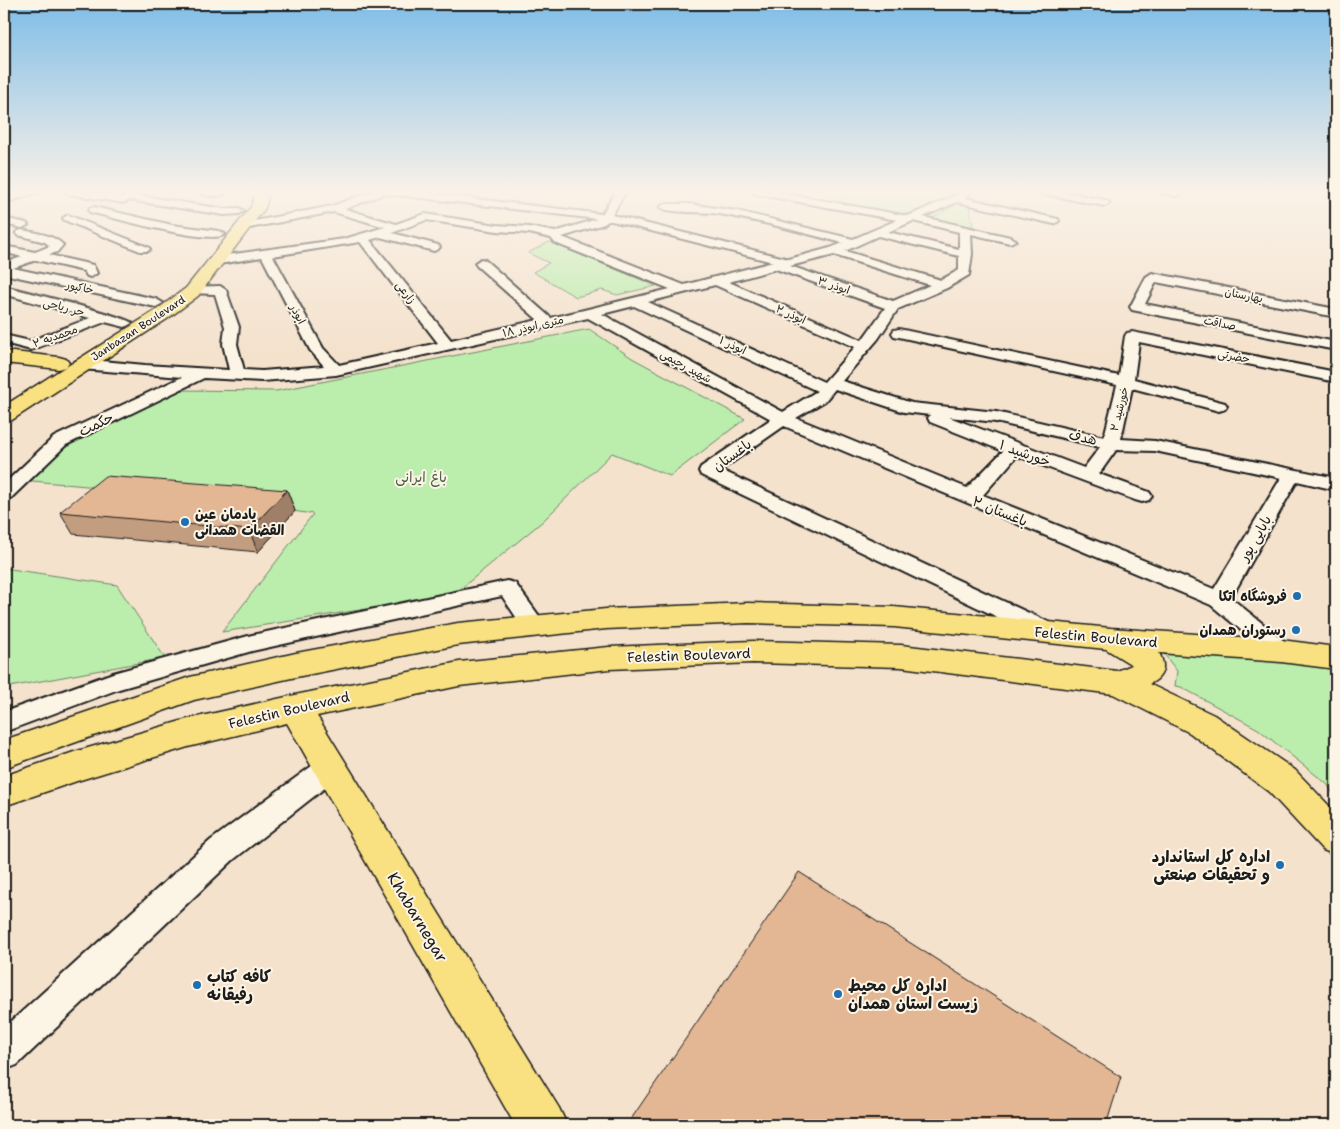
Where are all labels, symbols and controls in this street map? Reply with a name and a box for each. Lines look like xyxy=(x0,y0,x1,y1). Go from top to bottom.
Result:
street label: ابوذر ۳ xyxy=(816,273,852,298)
street label: خاکپور xyxy=(64,277,95,298)
street label: زارعی xyxy=(392,278,419,307)
street label: بهارستان xyxy=(1224,284,1264,307)
street label: Janbazan Boulevard xyxy=(88,292,188,365)
street label: حر ریاحی xyxy=(42,295,86,320)
street label: ابوذر xyxy=(286,301,309,327)
street label: ابوذر ۲ xyxy=(773,301,808,328)
street label: ۱۸ متری ابوذر xyxy=(501,312,565,341)
street label: صداقت xyxy=(1202,313,1237,334)
street label: محمدیه ۲ xyxy=(31,322,80,351)
street label: ابوذر ۱ xyxy=(717,333,749,358)
street label: شهید رحیمی xyxy=(657,346,714,387)
street label: حضرتی xyxy=(1217,346,1251,367)
street label: خورشید ۲ xyxy=(1107,385,1132,433)
street label: حکمت xyxy=(76,408,116,440)
street label: هدف xyxy=(1067,425,1099,449)
street label: باغستان xyxy=(709,435,755,475)
street label: خورشید ۱ xyxy=(997,435,1053,471)
park label: باغ ایرانی xyxy=(395,468,447,487)
street label: باغستان ۲ xyxy=(970,492,1030,530)
place label: یادمان عین القضات همدانی xyxy=(195,505,285,539)
street label: بابایی پور xyxy=(1234,512,1276,566)
marker: یادمان عین القضات همدانی xyxy=(179,516,191,528)
place label: فروشگاه اتکا xyxy=(1219,587,1287,605)
marker: فروشگاه اتکا xyxy=(1291,590,1303,602)
place label: رستوران همدان xyxy=(1199,621,1286,640)
street label: Felestin Boulevard xyxy=(1034,623,1159,651)
marker: رستوران همدان xyxy=(1290,624,1302,636)
street label: Felestin Boulevard xyxy=(627,644,751,666)
street label: Felestin Boulevard xyxy=(227,687,351,733)
place label: اداره کل استاندارد و تحقیقات صنعتی xyxy=(1152,846,1270,885)
marker: اداره کل استاندارد و تحقیقات صنعتی xyxy=(1274,859,1286,871)
street label: Khabarnegar xyxy=(382,868,453,966)
place label: کافه کتاب رفیقانه xyxy=(207,966,271,1005)
place label: اداره کل محیط زیست استان همدان xyxy=(848,975,978,1014)
marker: کافه کتاب رفیقانه xyxy=(191,979,203,991)
marker: اداره کل محیط زیست استان همدان xyxy=(832,988,844,1000)

